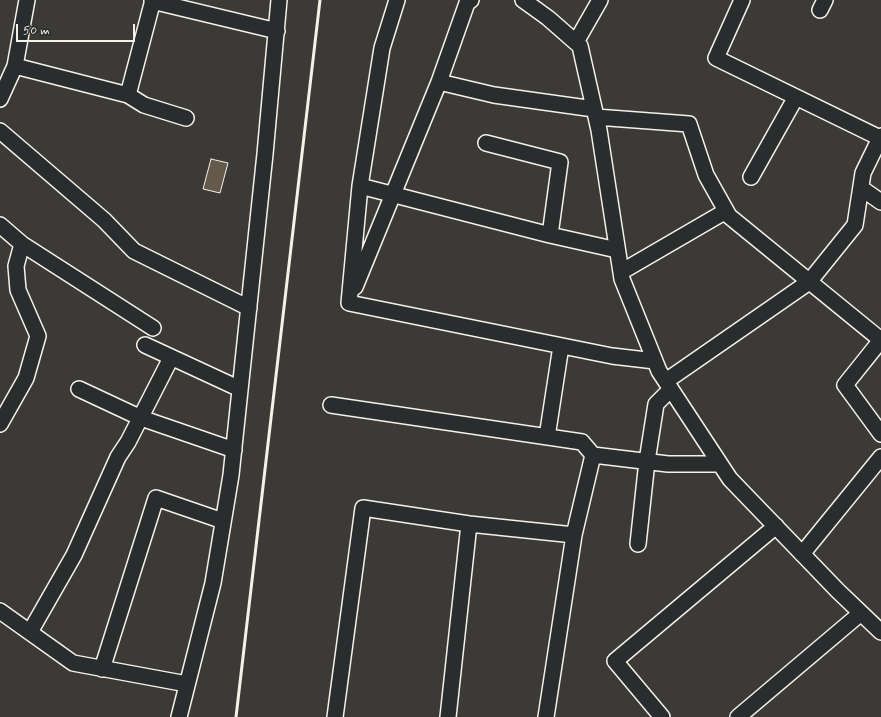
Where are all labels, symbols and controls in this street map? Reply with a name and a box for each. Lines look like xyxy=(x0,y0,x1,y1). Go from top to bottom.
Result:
scale bar xyxy=(18,16,137,42)
text: 50 m xyxy=(23,23,50,39)

